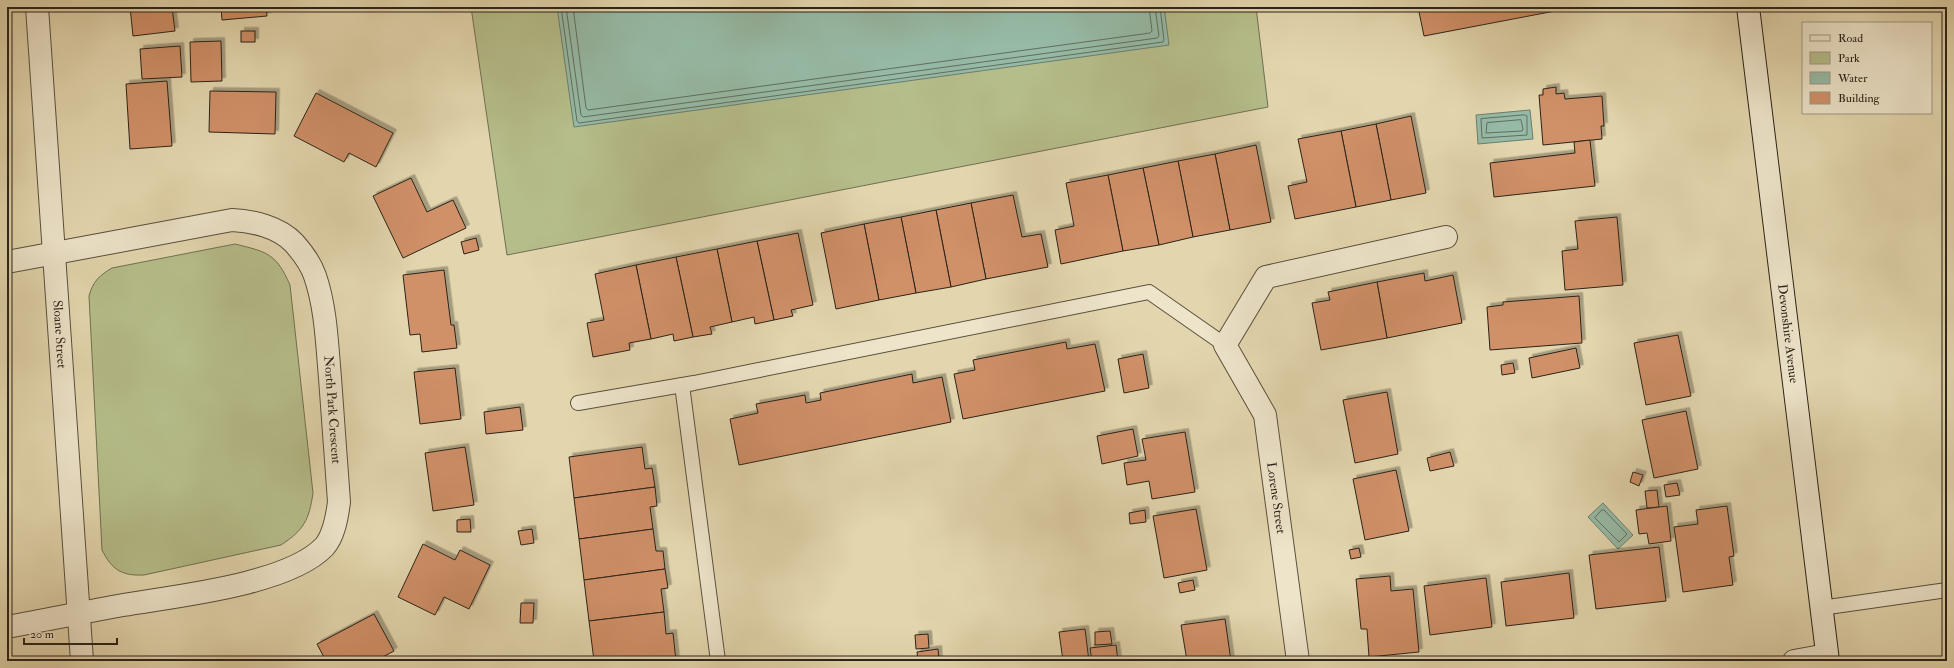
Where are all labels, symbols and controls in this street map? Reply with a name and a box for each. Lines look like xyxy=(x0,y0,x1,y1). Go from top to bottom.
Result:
legend xyxy=(1802,22,1932,114)
text: Road xyxy=(1838,31,1863,46)
text: Park xyxy=(1838,51,1860,66)
text: Water xyxy=(1837,71,1868,86)
text: Building xyxy=(1838,91,1881,106)
street label: Devonshire Avenue xyxy=(1774,283,1802,385)
street label: Sloane Street xyxy=(49,300,70,369)
street label: North Park Crescent xyxy=(320,355,344,464)
street label: Lorene Street xyxy=(1263,461,1289,535)
scale bar xyxy=(24,620,117,646)
text: 20 m xyxy=(30,627,55,642)

